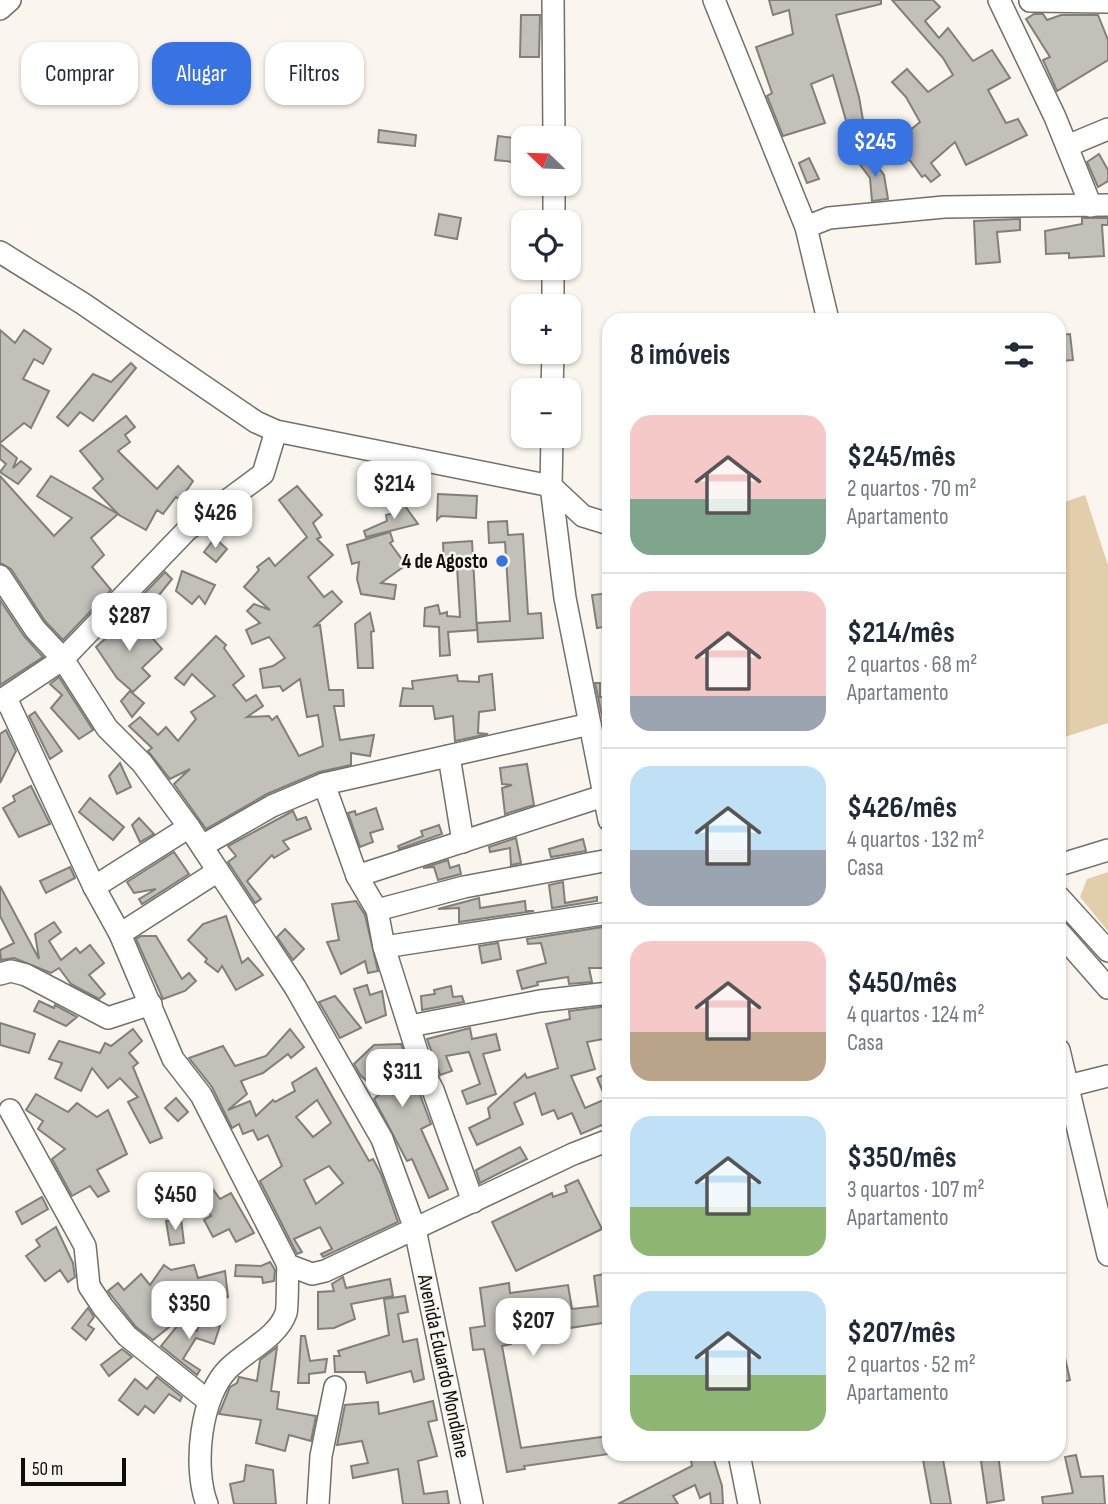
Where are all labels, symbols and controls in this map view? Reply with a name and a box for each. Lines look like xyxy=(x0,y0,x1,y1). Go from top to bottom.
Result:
chip: Comprar xyxy=(21,42,138,105)
chip: Alugar xyxy=(152,42,251,105)
chip: Filtros xyxy=(265,42,364,105)
pin: $245 xyxy=(834,120,916,179)
north arrow xyxy=(511,126,581,196)
map controls xyxy=(511,126,581,448)
text: $245 xyxy=(854,128,896,156)
button: locate xyxy=(511,210,581,280)
button: + xyxy=(511,294,581,364)
icon: filters xyxy=(1000,336,1038,374)
text: 8 imóveis xyxy=(630,337,730,373)
button: − xyxy=(511,378,581,448)
text: $245/mês xyxy=(847,439,956,475)
icon: home xyxy=(686,443,770,527)
pin: $214 xyxy=(353,462,435,521)
text: $214 xyxy=(373,470,415,498)
text: 2 quartos · 70 m² xyxy=(847,475,977,503)
pin: $426 xyxy=(174,490,256,550)
text: $426 xyxy=(193,499,237,527)
text: Apartamento xyxy=(847,503,949,531)
place label: 4 de Agosto xyxy=(401,549,488,574)
marker: 4 de Agosto xyxy=(494,553,510,569)
pin: $287 xyxy=(88,594,170,653)
text: $287 xyxy=(108,602,150,630)
text: $214/mês xyxy=(847,615,955,651)
icon: home xyxy=(686,619,770,703)
text: 2 quartos · 68 m² xyxy=(847,651,977,679)
text: Apartamento xyxy=(847,679,949,707)
text: $426/mês xyxy=(847,790,957,826)
icon: home xyxy=(686,794,770,878)
text: 4 quartos · 132 m² xyxy=(847,826,984,854)
text: Casa xyxy=(847,854,884,882)
text: $450/mês xyxy=(847,965,957,1001)
icon: home xyxy=(686,969,770,1053)
text: 4 quartos · 124 m² xyxy=(847,1001,985,1029)
text: Casa xyxy=(847,1029,884,1057)
pin: $311 xyxy=(361,1050,443,1109)
text: $311 xyxy=(382,1058,422,1086)
text: $350/mês xyxy=(847,1140,957,1176)
icon: home xyxy=(686,1144,770,1228)
pin: $450 xyxy=(134,1172,216,1232)
text: 3 quartos · 107 m² xyxy=(847,1176,985,1204)
text: $450 xyxy=(153,1181,197,1209)
text: Apartamento xyxy=(847,1204,949,1232)
street label: Avenida Eduardo Mondlane xyxy=(412,1271,475,1460)
pin: $350 xyxy=(148,1282,230,1341)
text: $350 xyxy=(167,1290,211,1318)
pin: $207 xyxy=(492,1298,574,1358)
text: $207 xyxy=(512,1307,554,1335)
text: $207/mês xyxy=(847,1315,956,1351)
icon: home xyxy=(686,1319,770,1403)
text: 2 quartos · 52 m² xyxy=(847,1351,976,1379)
text: Apartamento xyxy=(847,1379,949,1407)
scale bar xyxy=(21,1455,126,1487)
text: 50 m xyxy=(32,1458,63,1481)

